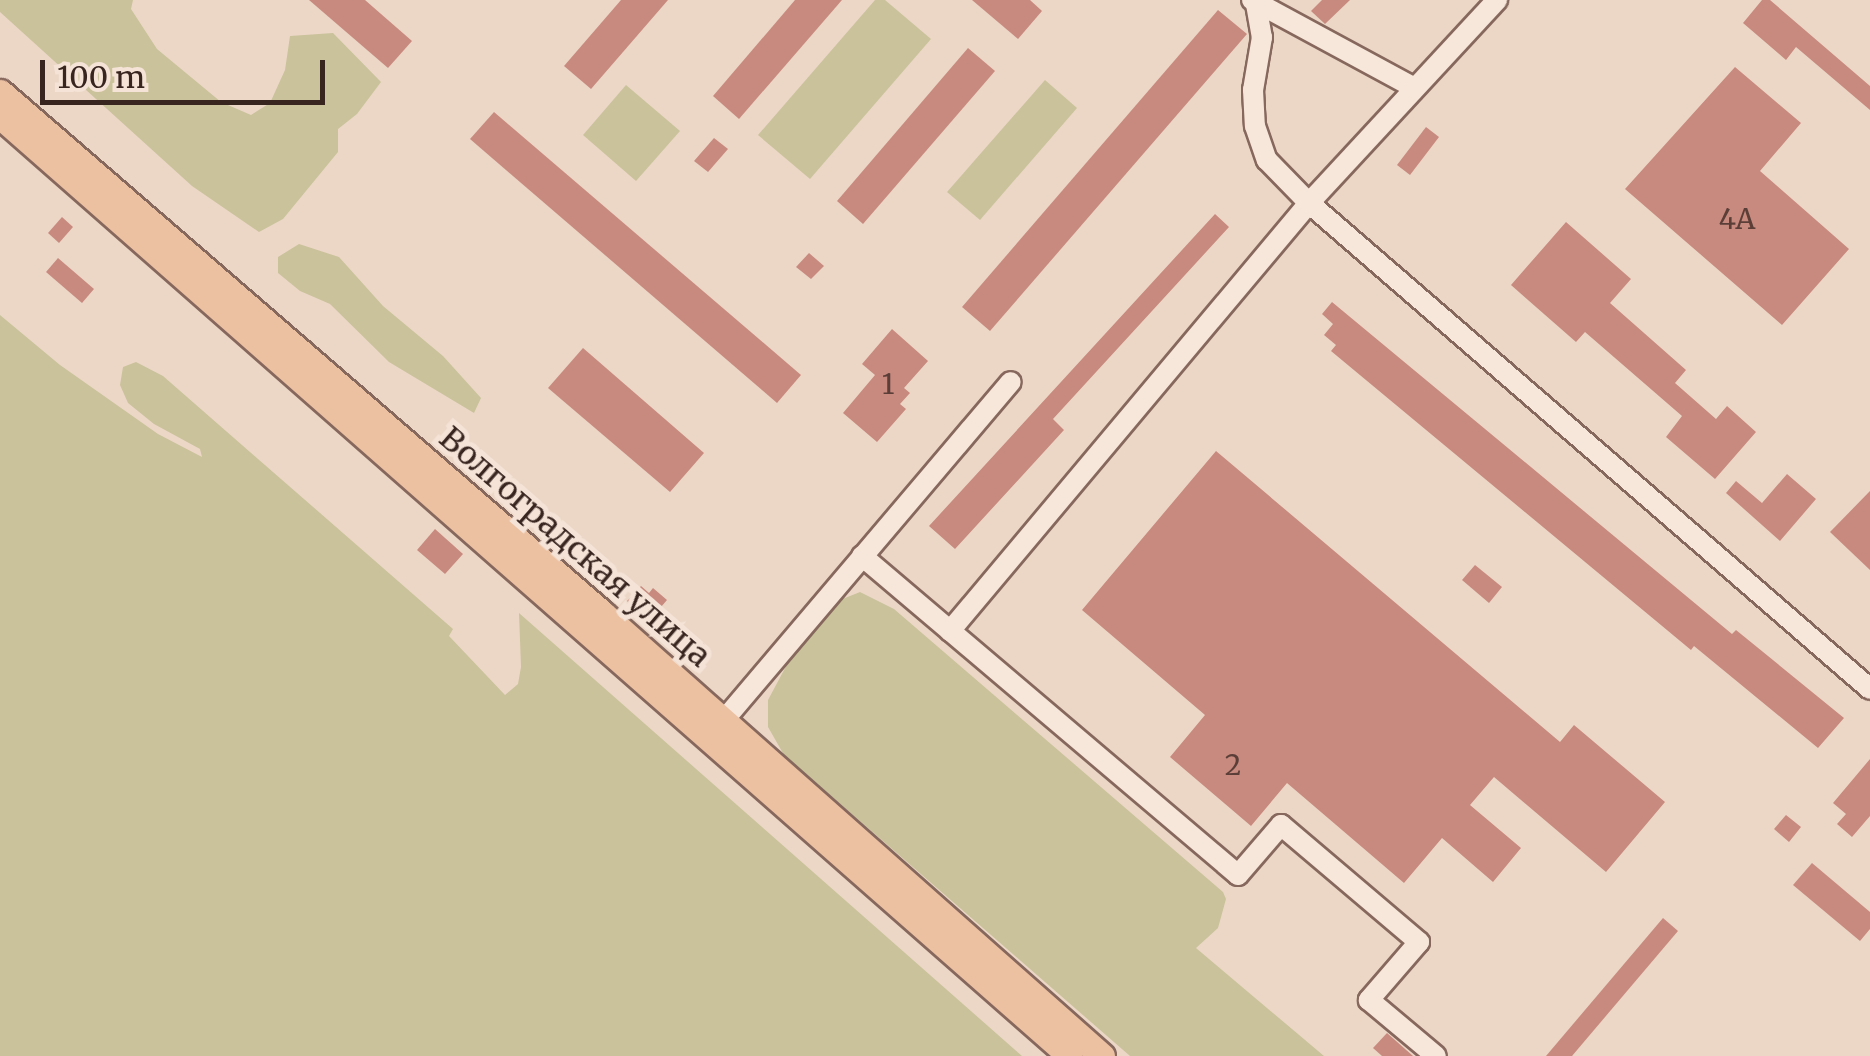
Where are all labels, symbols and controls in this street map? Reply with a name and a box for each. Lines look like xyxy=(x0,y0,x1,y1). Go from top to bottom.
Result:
scale bar xyxy=(45,40,330,102)
text: 100 m xyxy=(57,58,145,96)
house number: 4А xyxy=(1719,202,1755,236)
house number: 1 xyxy=(882,367,894,401)
street label: Волгоградская улица xyxy=(432,419,718,675)
house number: 2 xyxy=(1225,748,1241,782)

